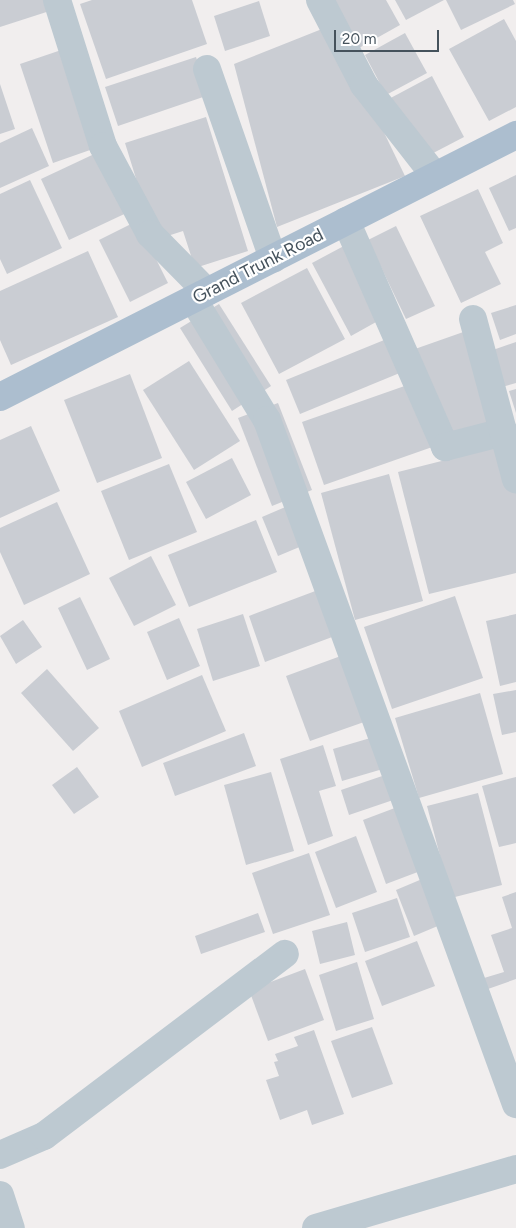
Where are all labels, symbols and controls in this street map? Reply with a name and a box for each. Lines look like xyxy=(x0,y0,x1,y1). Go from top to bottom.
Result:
scale bar xyxy=(336,20,441,52)
text: 20 m xyxy=(342,30,376,48)
street label: Grand Trunk Road xyxy=(189,224,327,308)

